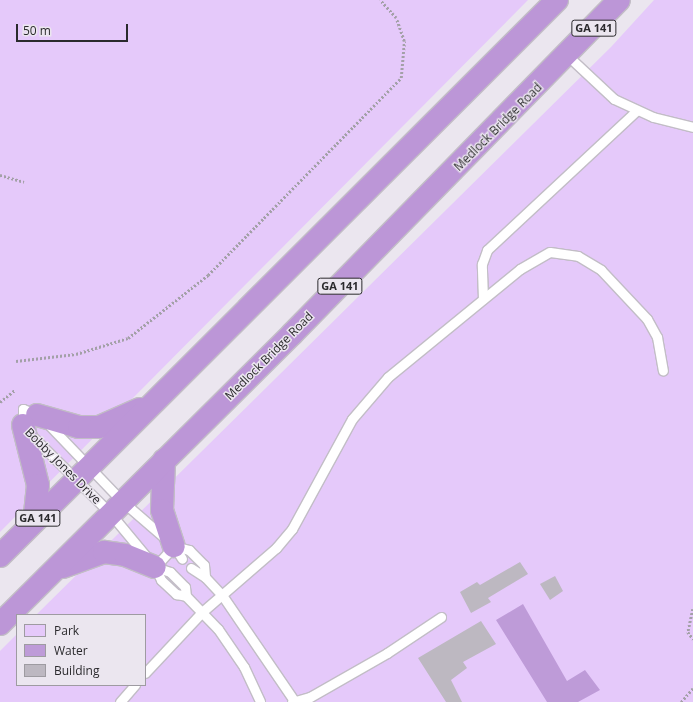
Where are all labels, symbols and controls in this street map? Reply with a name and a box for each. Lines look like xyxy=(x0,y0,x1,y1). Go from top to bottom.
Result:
scale bar xyxy=(18,16,130,42)
road number: GA 141 xyxy=(571,19,617,37)
text: 50 m xyxy=(23,22,51,39)
street label: Medlock Bridge Road xyxy=(451,80,545,174)
road number: GA 141 xyxy=(317,277,363,295)
street label: Medlock Bridge Road xyxy=(222,309,316,403)
street label: Bobby Jones Drive xyxy=(22,425,104,507)
road number: GA 141 xyxy=(15,509,61,527)
legend xyxy=(16,614,146,686)
text: Park xyxy=(54,622,79,639)
text: Water xyxy=(54,642,88,659)
text: Building xyxy=(54,662,99,679)

